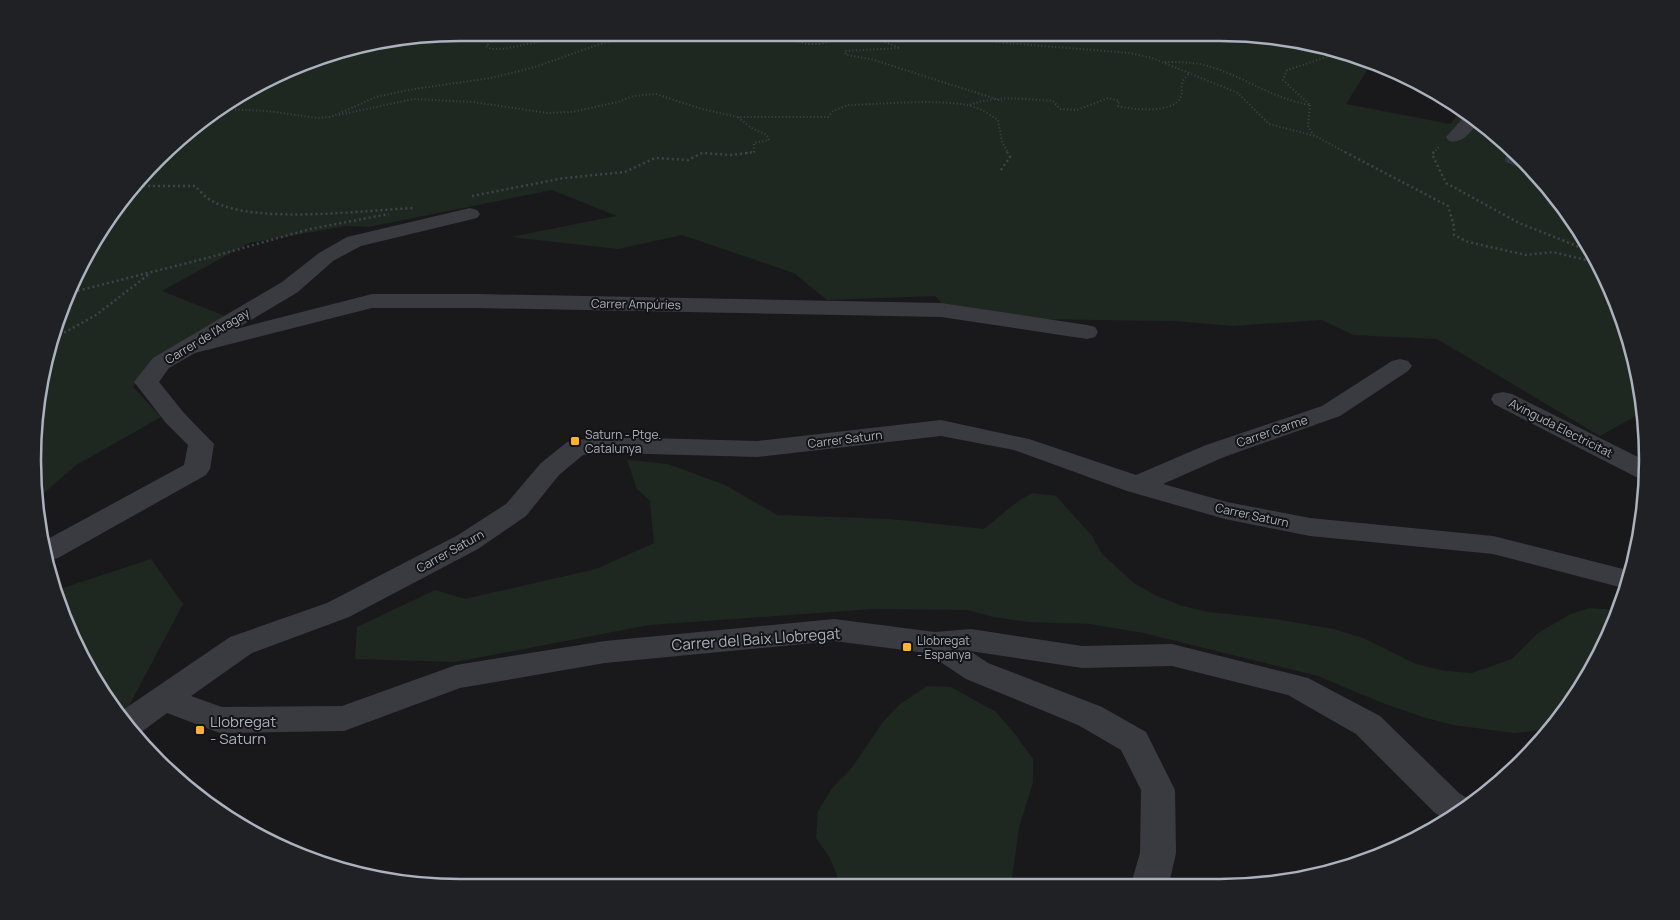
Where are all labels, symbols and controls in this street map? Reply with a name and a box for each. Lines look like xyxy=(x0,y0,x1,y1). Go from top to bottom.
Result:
street label: Carrer Ampúries xyxy=(591,295,681,313)
street label: Carrer de l'Aragay xyxy=(162,304,253,368)
street label: Avinguda Electricitat xyxy=(1506,394,1616,462)
street label: Carrer Carme xyxy=(1234,411,1310,451)
place label: Saturn - Ptge. Catalunya xyxy=(585,426,661,457)
street label: Carrer Saturn xyxy=(807,426,883,452)
marker: Saturn - Ptge. Catalunya xyxy=(569,435,581,447)
street label: Carrer Saturn xyxy=(1214,499,1290,531)
street label: Carrer Saturn xyxy=(413,525,487,577)
street label: Carrer del Baix Llobregat xyxy=(671,623,841,655)
place label: Llobregat - Espanya xyxy=(917,632,971,663)
marker: Llobregat - Espanya xyxy=(901,641,913,653)
place label: Llobregat - Saturn xyxy=(210,711,276,749)
marker: Llobregat - Saturn xyxy=(194,724,206,736)

